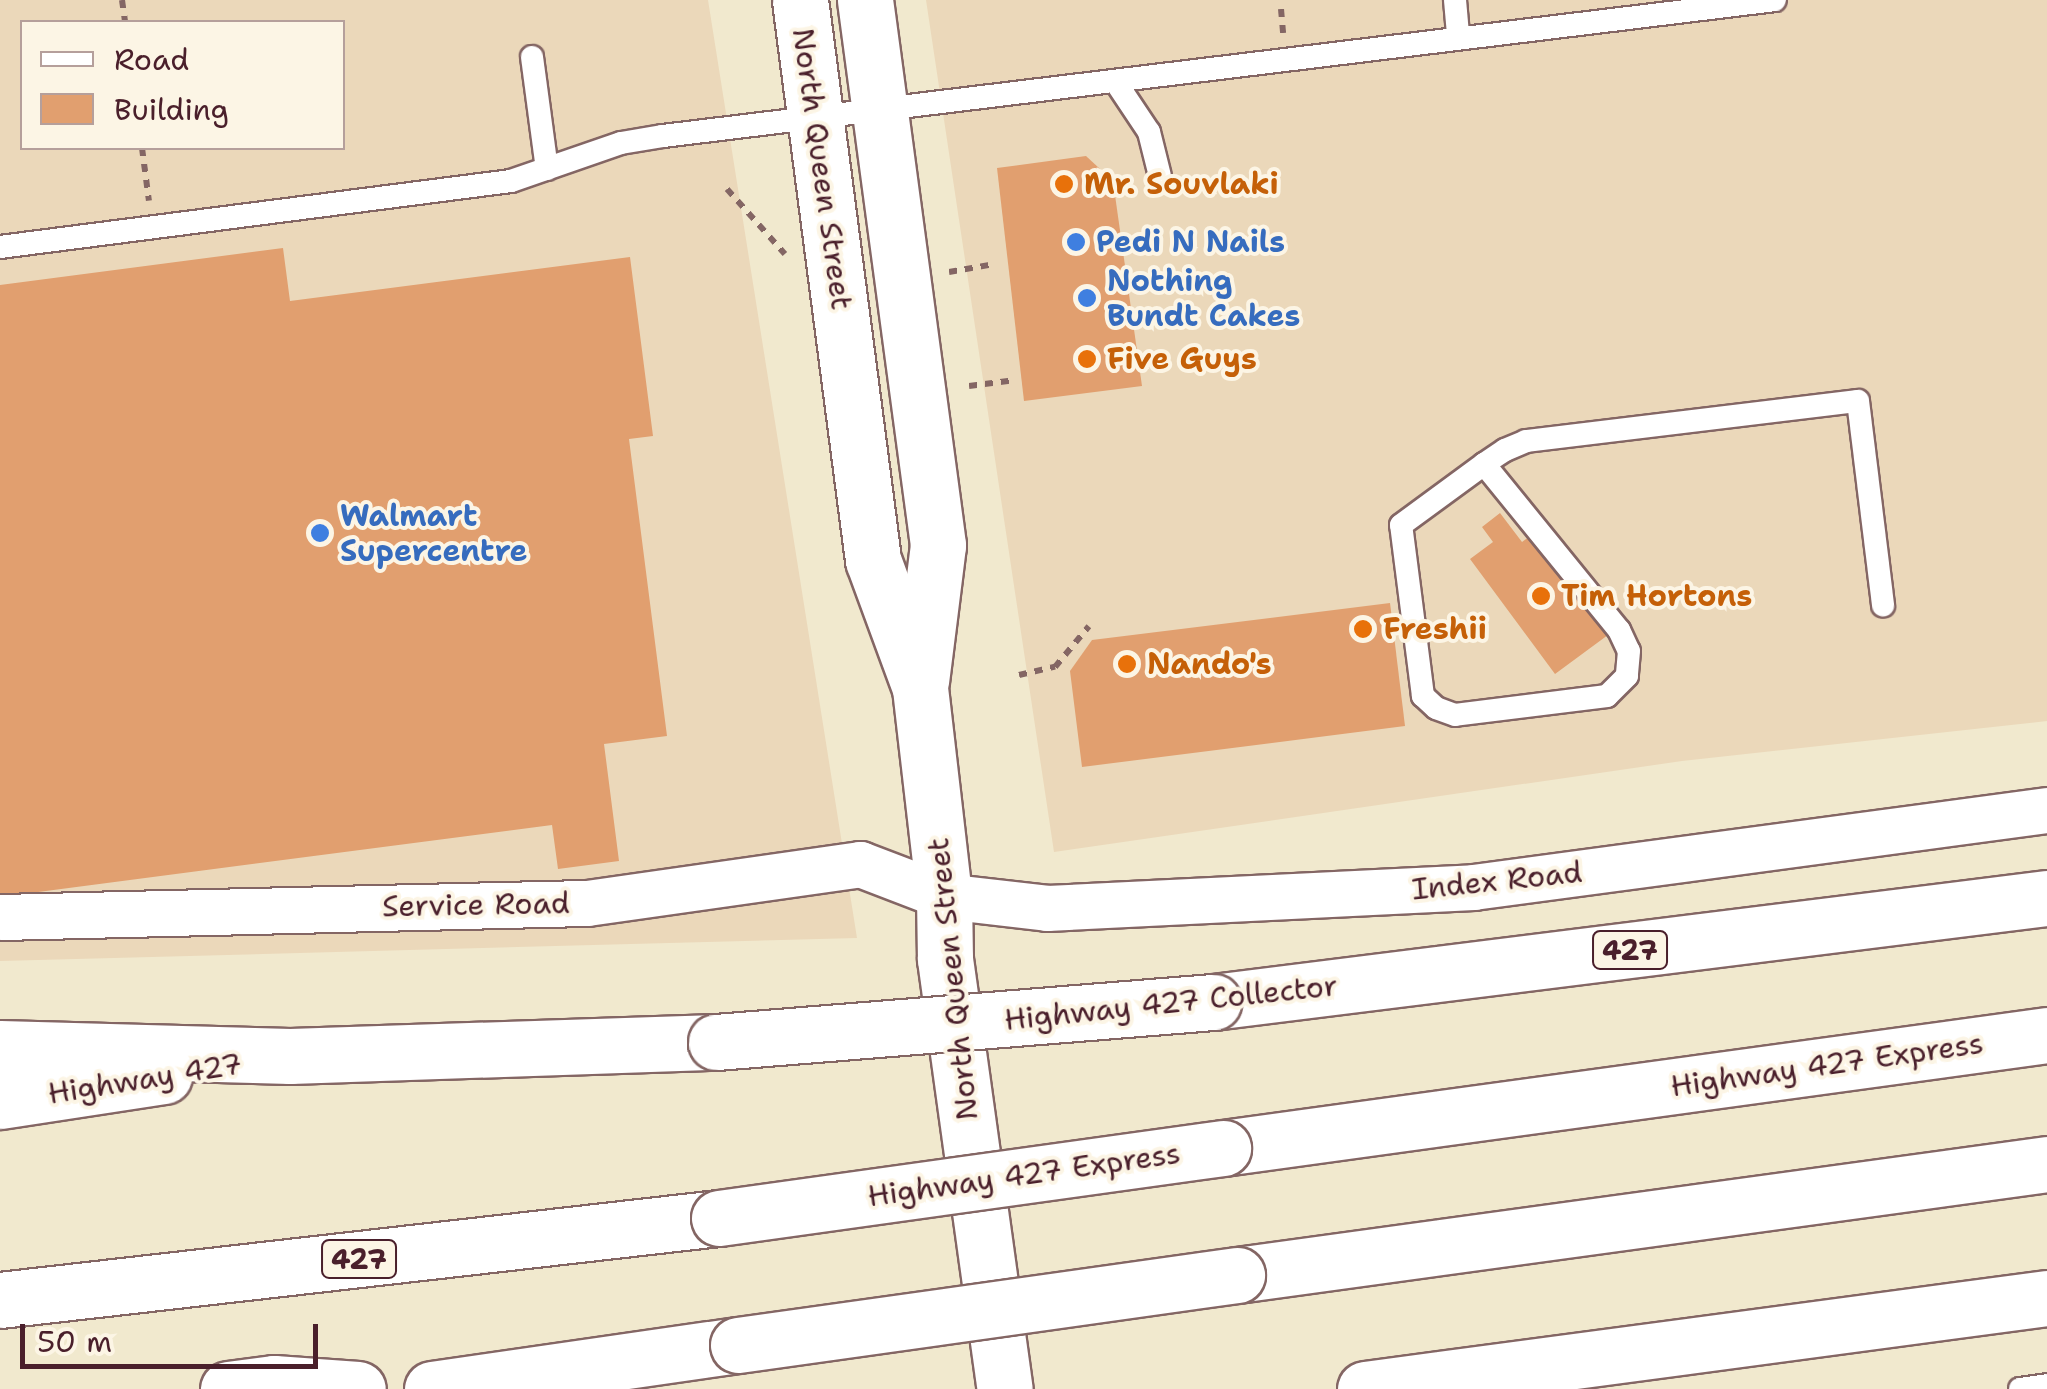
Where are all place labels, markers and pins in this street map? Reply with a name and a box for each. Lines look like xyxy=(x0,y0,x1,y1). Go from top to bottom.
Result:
place label: Mr. Souvlaki xyxy=(1084,166,1279,202)
marker: Mr. Souvlaki xyxy=(1053,173,1075,195)
place label: Pedi N Nails xyxy=(1096,224,1285,260)
marker: Pedi N Nails xyxy=(1065,231,1087,253)
place label: Nothing Bundt Cakes xyxy=(1107,263,1300,334)
marker: Nothing Bundt Cakes xyxy=(1076,287,1098,309)
place label: Five Guys xyxy=(1107,341,1257,377)
marker: Five Guys xyxy=(1076,348,1098,370)
place label: Walmart Supercentre xyxy=(340,498,528,568)
marker: Walmart Supercentre xyxy=(309,522,331,544)
place label: Tim Hortons xyxy=(1561,578,1752,614)
marker: Tim Hortons xyxy=(1530,585,1552,607)
place label: Freshii xyxy=(1383,611,1487,647)
marker: Freshii xyxy=(1352,618,1374,640)
place label: Nando's xyxy=(1147,646,1271,682)
marker: Nando's xyxy=(1116,653,1138,675)

